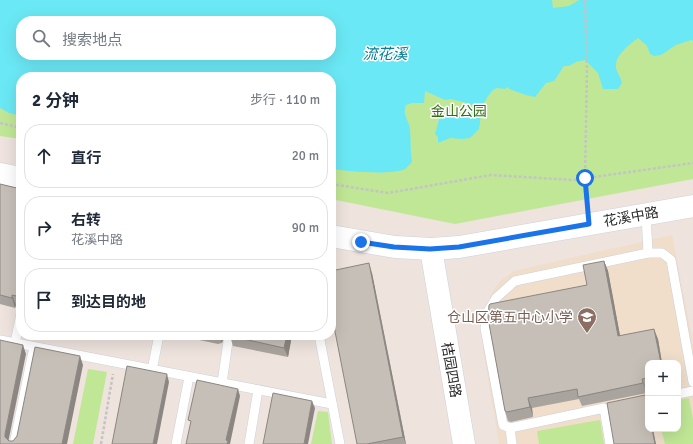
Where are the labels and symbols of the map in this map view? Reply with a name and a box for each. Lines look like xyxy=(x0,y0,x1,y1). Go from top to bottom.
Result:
water label: 流花溪 xyxy=(362,45,409,63)
park label: 金山公园 xyxy=(431,103,487,120)
route start xyxy=(576,169,594,187)
street label: 花溪中路 xyxy=(602,204,660,230)
route end xyxy=(352,233,370,251)
school or university icon: 仓山区第五中心小学 xyxy=(576,306,598,334)
place label: 仓山区第五中心小学 xyxy=(447,309,573,326)
street label: 桔园四路 xyxy=(438,341,464,399)

